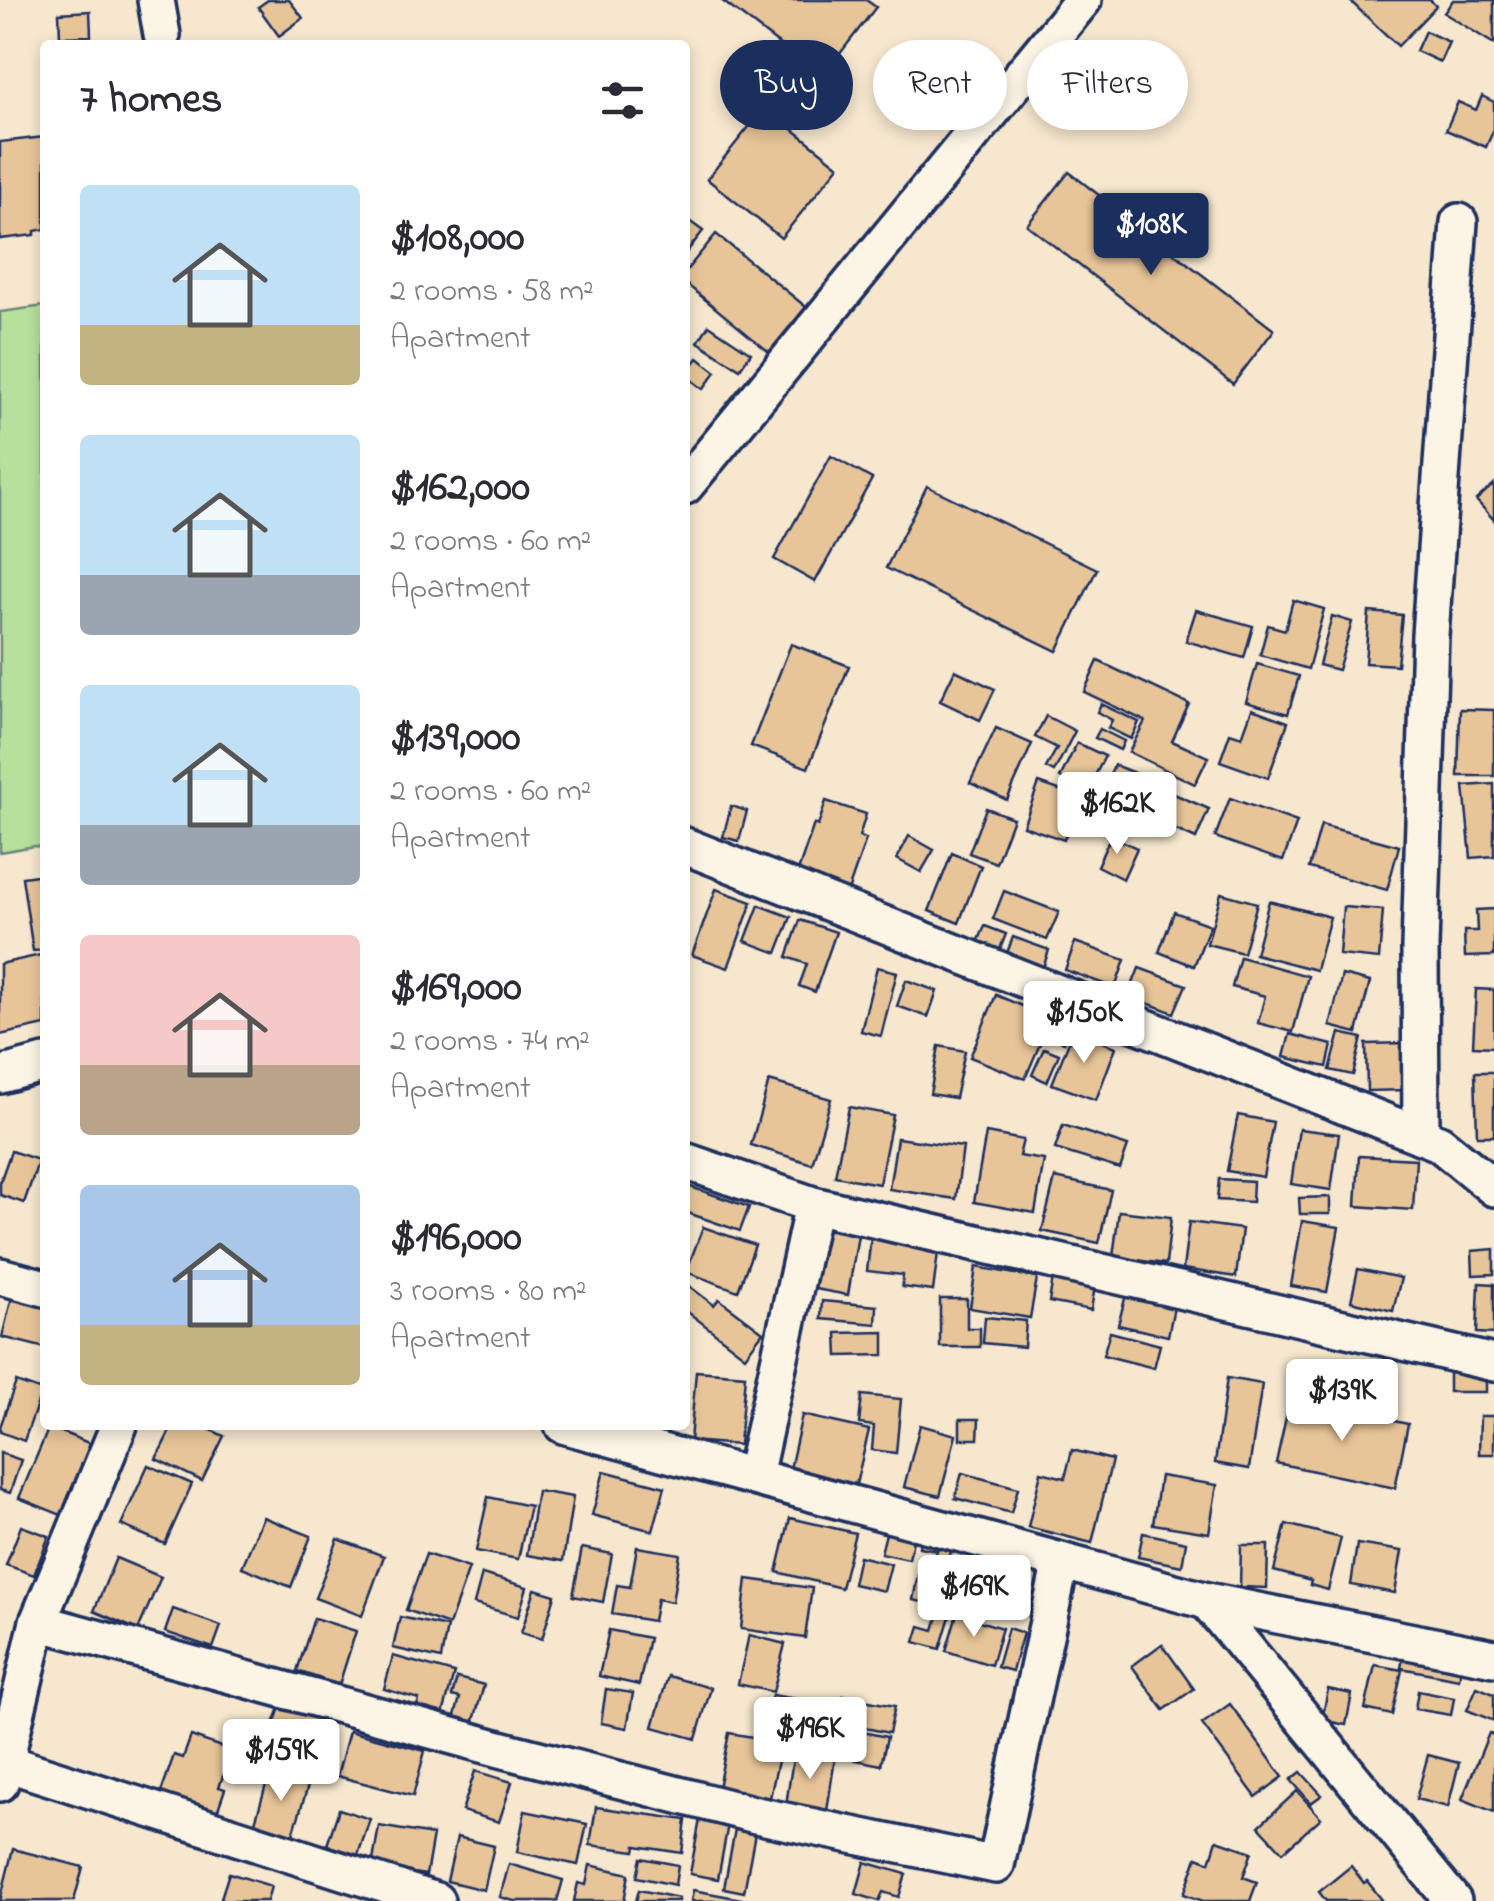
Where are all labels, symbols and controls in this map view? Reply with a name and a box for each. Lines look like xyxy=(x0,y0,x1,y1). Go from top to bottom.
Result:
chip: Buy xyxy=(720,40,853,130)
chip: Rent xyxy=(873,40,1007,130)
chip: Filters xyxy=(1027,40,1188,130)
text: 7 homes xyxy=(80,70,222,131)
icon: filters xyxy=(595,73,650,128)
pin: $108K xyxy=(1081,193,1221,278)
text: $108K xyxy=(1116,202,1186,249)
text: $108,000 xyxy=(390,208,524,269)
icon: home xyxy=(160,225,280,345)
text: 2 rooms · 58 m² xyxy=(390,269,594,316)
text: Apartment xyxy=(390,316,531,363)
text: $162,000 xyxy=(390,458,530,519)
icon: home xyxy=(160,475,280,595)
text: 2 rooms · 60 m² xyxy=(390,519,591,566)
text: Apartment xyxy=(390,566,531,613)
text: $139,000 xyxy=(390,708,520,769)
icon: home xyxy=(160,725,280,845)
text: 2 rooms · 60 m² xyxy=(390,769,591,816)
pin: $162K xyxy=(1047,772,1187,857)
text: $162K xyxy=(1079,781,1155,828)
text: Apartment xyxy=(390,816,531,863)
text: $169,000 xyxy=(390,958,522,1019)
icon: home xyxy=(160,975,280,1095)
pin: $150K xyxy=(1014,981,1154,1066)
text: $150K xyxy=(1045,990,1123,1037)
text: 2 rooms · 74 m² xyxy=(390,1019,590,1066)
text: Apartment xyxy=(390,1066,531,1113)
text: $196,000 xyxy=(390,1208,522,1269)
icon: home xyxy=(160,1225,280,1345)
text: 3 rooms · 80 m² xyxy=(390,1269,587,1316)
text: Apartment xyxy=(390,1316,531,1363)
pin: $139K xyxy=(1272,1359,1412,1444)
text: $139K xyxy=(1308,1368,1376,1415)
pin: $169K xyxy=(904,1555,1044,1640)
text: $169K xyxy=(940,1564,1008,1611)
pin: $196K xyxy=(740,1697,880,1782)
text: $196K xyxy=(776,1706,844,1753)
pin: $159K xyxy=(211,1719,351,1804)
text: $159K xyxy=(245,1728,318,1775)

